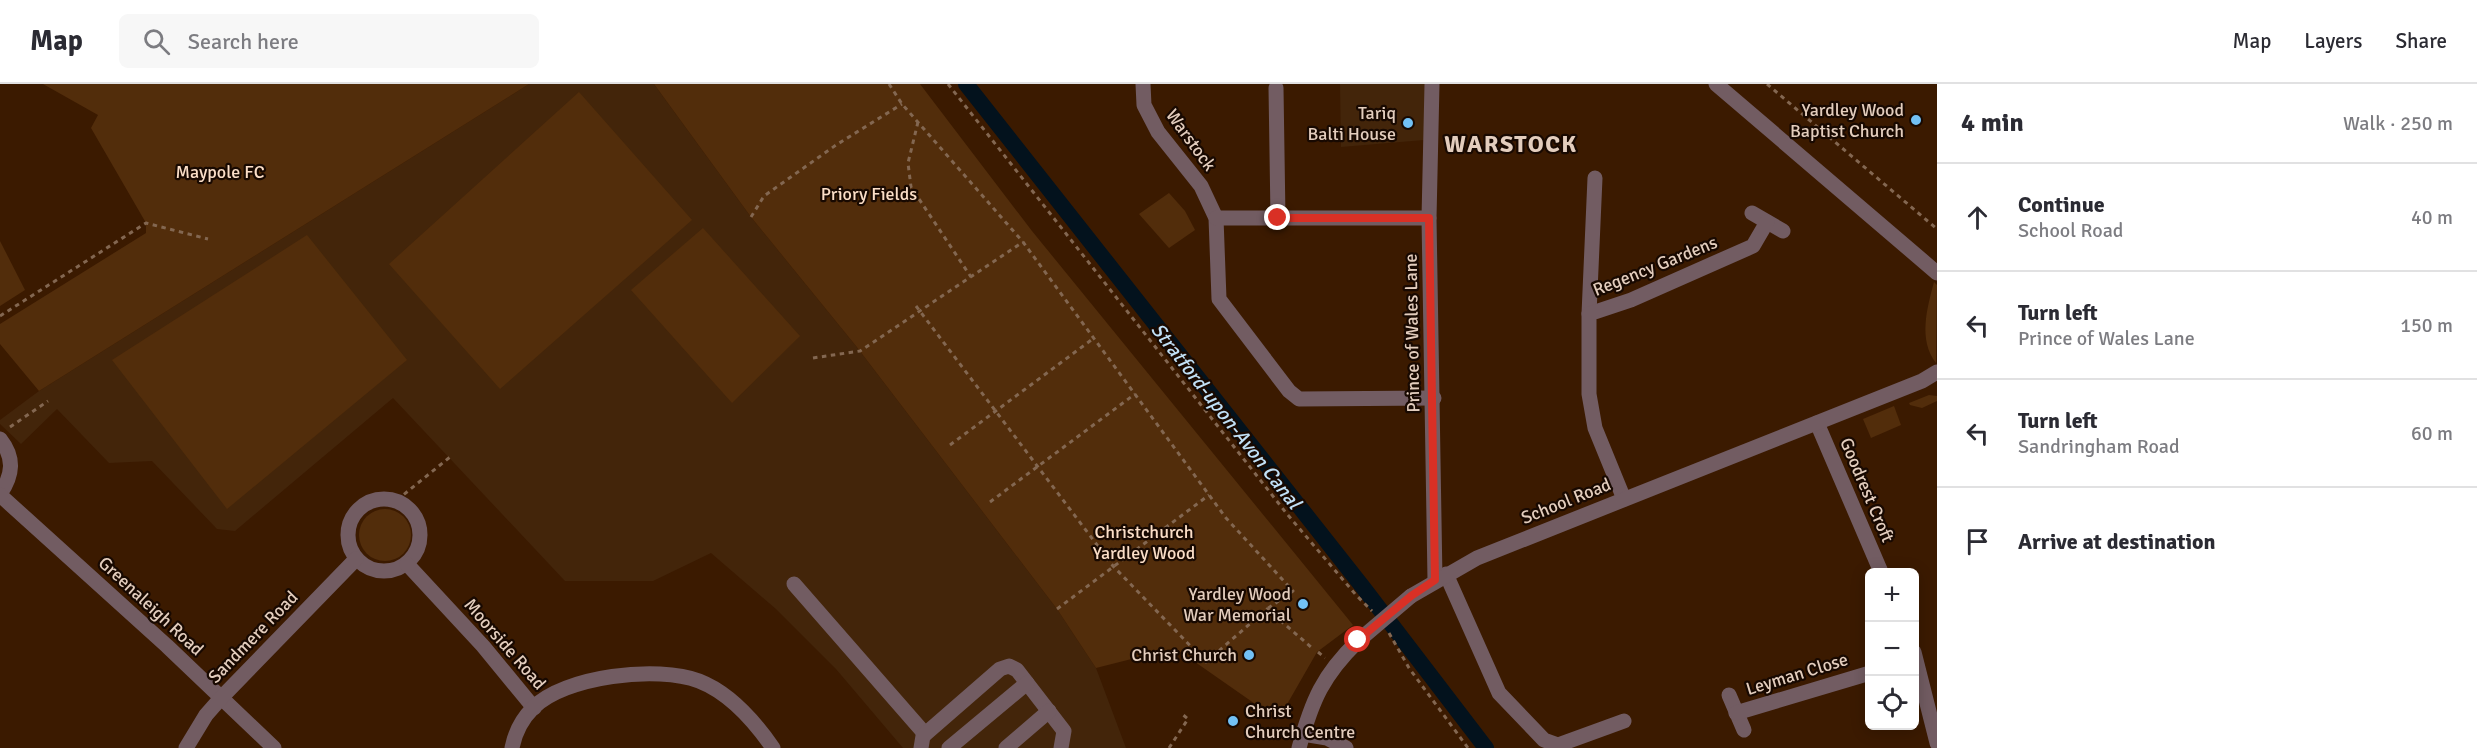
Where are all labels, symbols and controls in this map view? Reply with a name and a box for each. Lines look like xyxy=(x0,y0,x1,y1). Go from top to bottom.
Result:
search box xyxy=(119,14,539,68)
text: Map xyxy=(30,24,83,58)
icon: search xyxy=(140,25,173,58)
text: Search here xyxy=(188,28,299,55)
text: Map xyxy=(2233,28,2271,54)
text: Layers xyxy=(2304,28,2362,54)
text: Share xyxy=(2395,28,2447,54)
place label: Yardley Wood Baptist Church xyxy=(1790,99,1904,142)
place label: Tariq Balti House xyxy=(1307,102,1396,145)
street label: Warstock xyxy=(1161,105,1221,175)
text: 4 min xyxy=(1961,107,2024,139)
text: Walk · 250 m xyxy=(2343,111,2453,136)
marker: Yardley Wood Baptist Church xyxy=(1909,113,1923,127)
marker: Tariq Balti House xyxy=(1401,116,1415,130)
district label: WARSTOCK xyxy=(1444,129,1578,159)
park label: Maypole FC xyxy=(175,161,265,183)
park label: Priory Fields xyxy=(821,183,917,205)
text: Continue xyxy=(2018,191,2105,218)
icon: ahead xyxy=(1961,201,1994,234)
route end xyxy=(1264,204,1290,230)
text: 40 m xyxy=(2411,205,2453,230)
text: School Road xyxy=(2018,218,2123,243)
street label: Regency Gardens xyxy=(1590,231,1721,301)
street label: Prince of Wales Lane xyxy=(1400,253,1424,413)
text: Turn left xyxy=(2018,299,2098,326)
icon: left xyxy=(1961,309,1994,342)
text: 150 m xyxy=(2400,313,2453,338)
water label: Stratford-upon-Avon Canal xyxy=(1145,318,1308,516)
text: Prince of Wales Lane xyxy=(2018,326,2195,351)
text: Turn left xyxy=(2018,407,2098,434)
icon: left xyxy=(1961,417,1994,450)
text: 60 m xyxy=(2411,421,2453,446)
street label: Goodrest Croft xyxy=(1835,434,1899,546)
text: Sandringham Road xyxy=(2018,434,2180,459)
street label: School Road xyxy=(1518,473,1614,529)
park label: Christchurch Yardley Wood xyxy=(1093,521,1195,564)
icon: arrive xyxy=(1961,525,1994,558)
text: Arrive at destination xyxy=(2018,528,2215,555)
street label: Greenaleigh Road xyxy=(94,552,208,660)
map controls xyxy=(1865,568,1919,730)
button: + xyxy=(1865,568,1919,622)
place label: Yardley Wood War Memorial xyxy=(1183,583,1291,626)
street label: Sandmere Road xyxy=(204,586,302,688)
street label: Moorside Road xyxy=(459,594,551,694)
marker: Yardley Wood War Memorial xyxy=(1296,597,1310,611)
button: − xyxy=(1865,622,1919,676)
route start xyxy=(1344,626,1370,652)
place label: Christ Church xyxy=(1131,644,1237,666)
marker: Christ Church xyxy=(1242,648,1256,662)
street label: Leyman Close xyxy=(1743,648,1851,700)
button: locate xyxy=(1865,676,1919,730)
place label: Christ Church Centre xyxy=(1245,700,1355,743)
marker: Christ Church Centre xyxy=(1226,714,1240,728)

